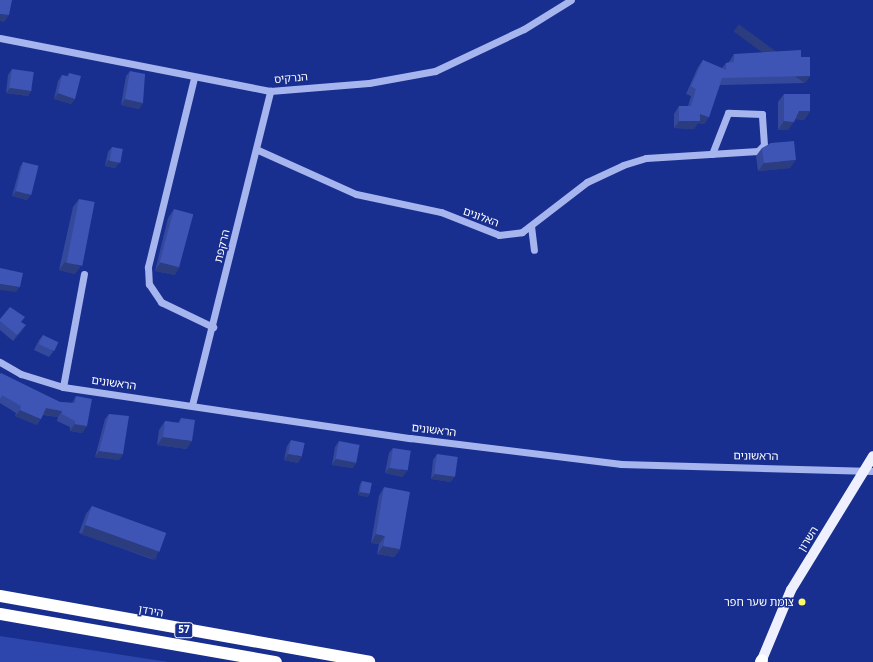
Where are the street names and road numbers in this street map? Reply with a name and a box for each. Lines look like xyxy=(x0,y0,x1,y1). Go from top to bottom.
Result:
street label: הנרקיס xyxy=(274,70,308,86)
street label: האלונים xyxy=(461,204,501,230)
street label: הרקפת xyxy=(212,228,232,264)
street label: הראשונים xyxy=(91,373,137,393)
street label: הראשונים xyxy=(411,421,457,439)
street label: הראשונים xyxy=(733,449,779,463)
street label: השרון xyxy=(795,524,821,554)
street label: הירדן xyxy=(137,602,165,620)
road number: 57 xyxy=(174,622,194,638)

